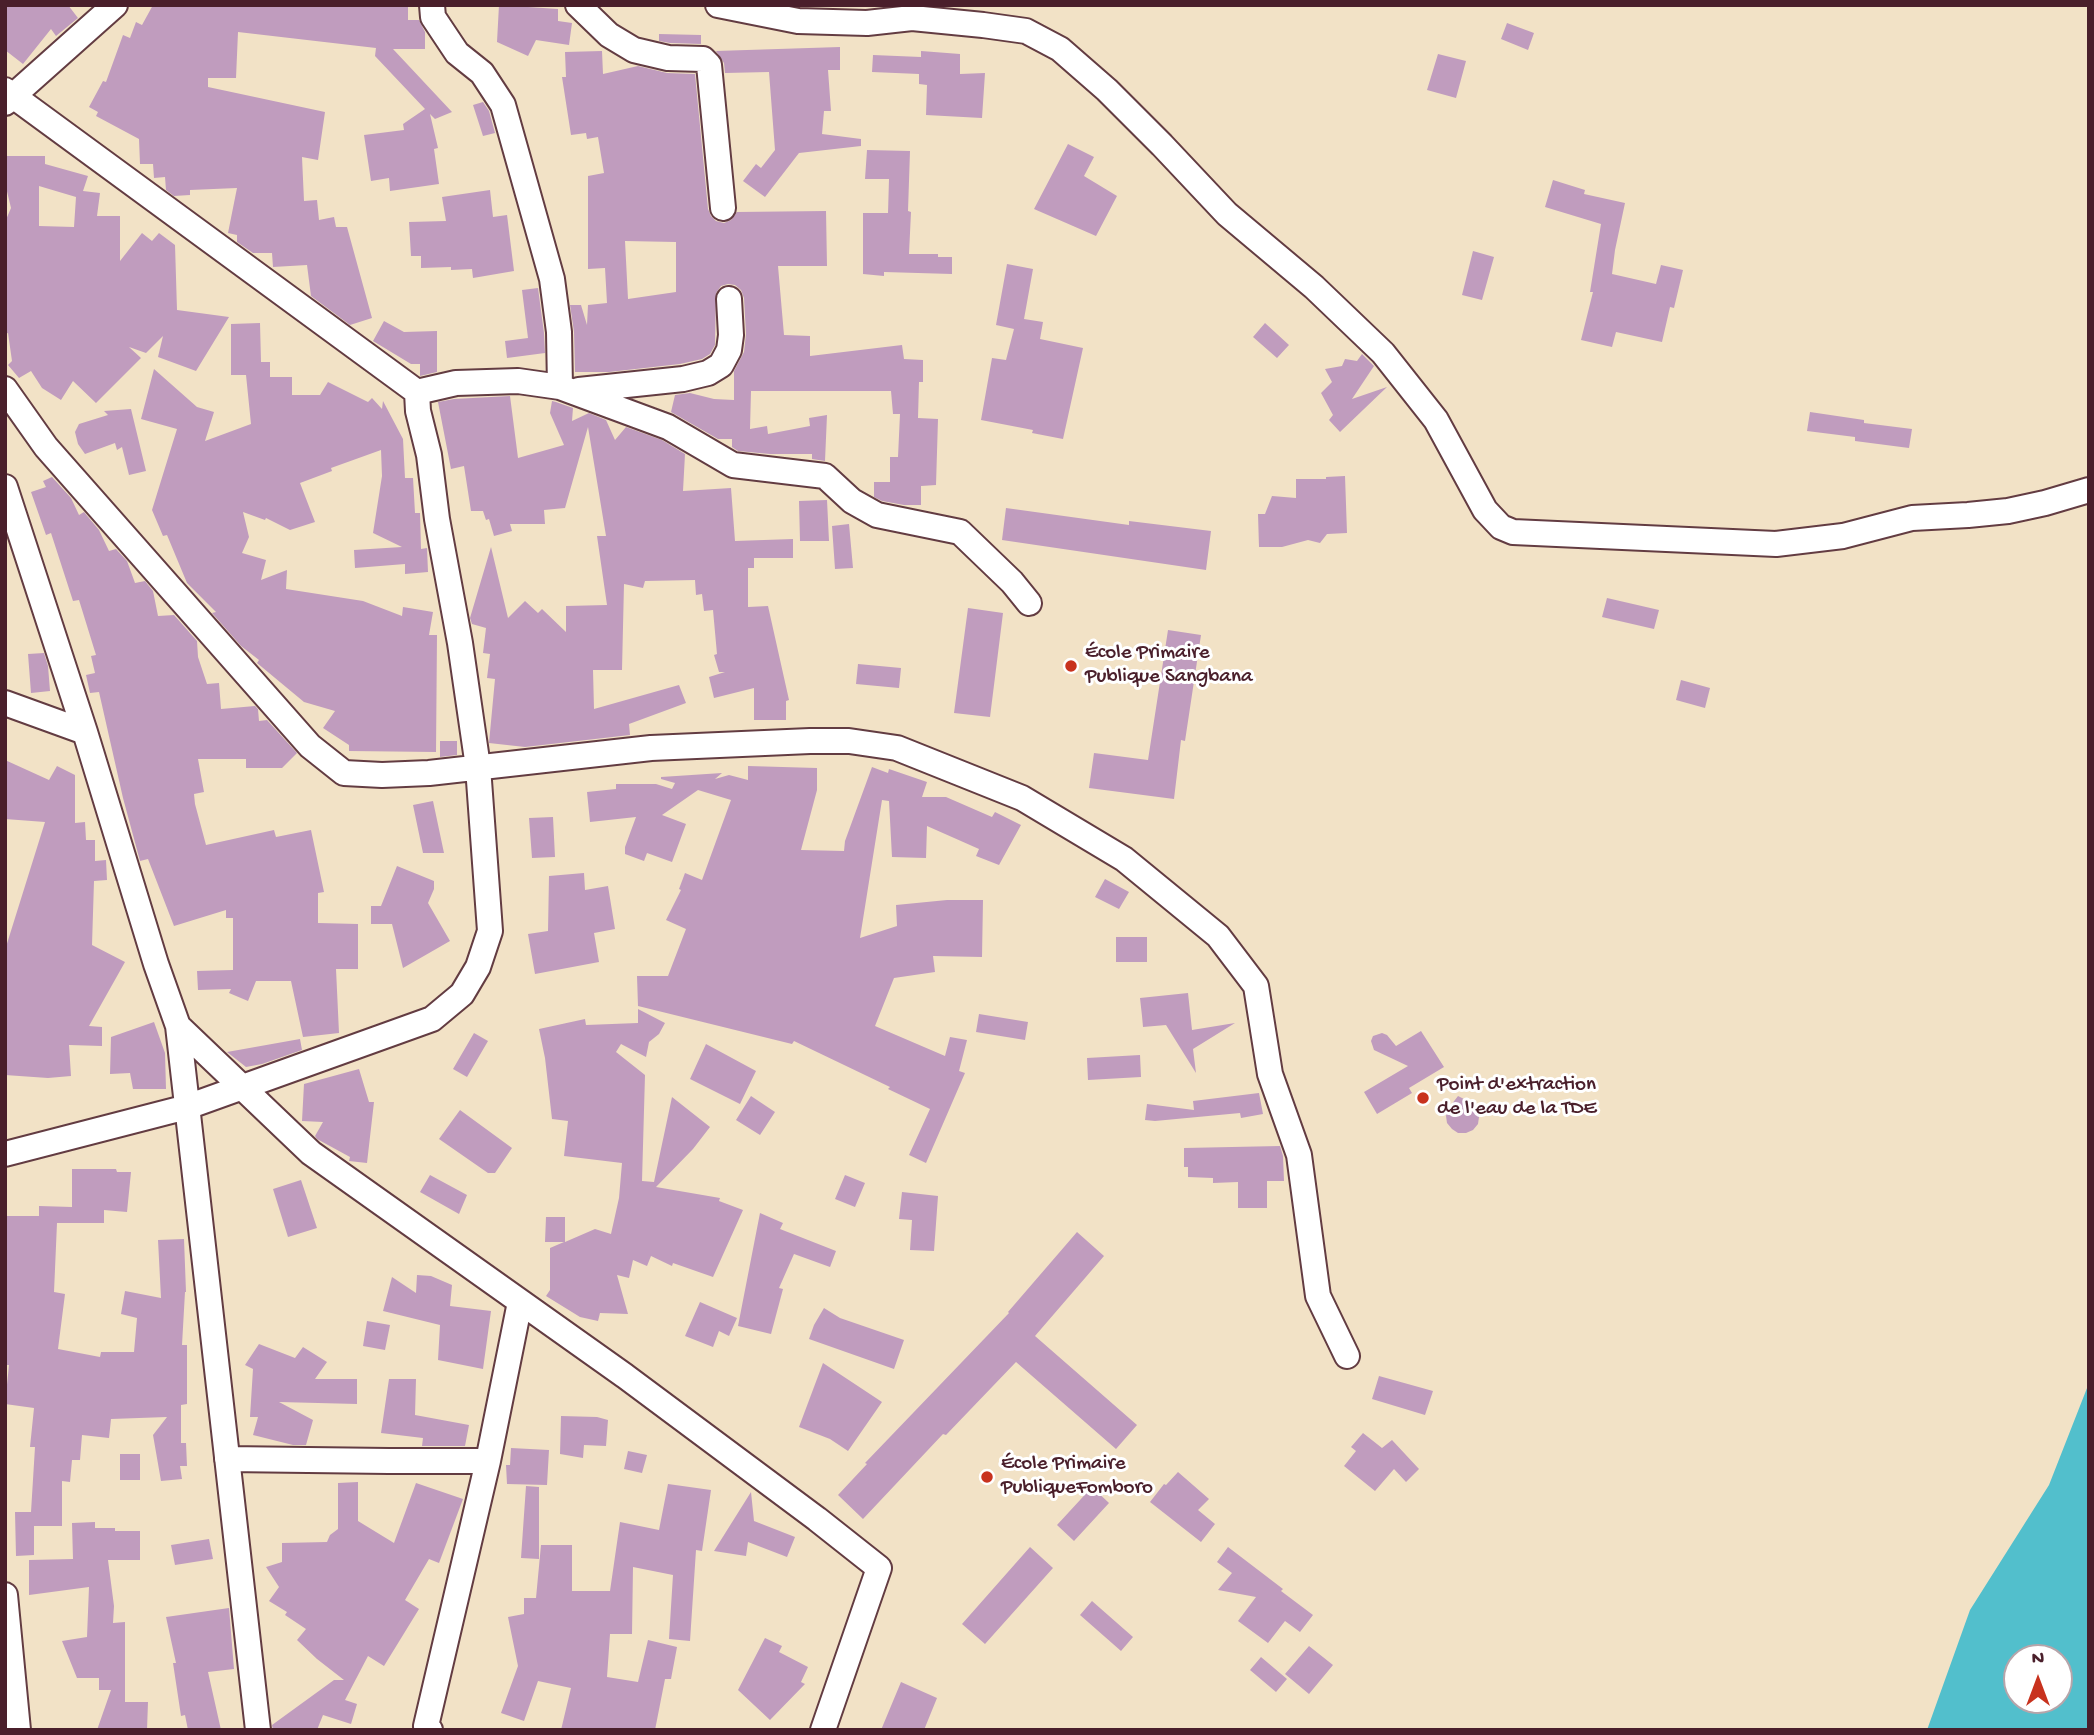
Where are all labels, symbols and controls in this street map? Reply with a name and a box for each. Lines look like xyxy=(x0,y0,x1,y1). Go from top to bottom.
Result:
place label: École Primaire Publique Sangbana xyxy=(1085,641,1253,691)
marker: École Primaire Publique Sangbana xyxy=(1063,658,1079,674)
place label: Point d'extraction de l'eau de la TDE xyxy=(1437,1073,1597,1123)
marker: Point d'extraction de l'eau de la TDE xyxy=(1415,1090,1431,1106)
place label: École Primaire PubliqueFomboro xyxy=(1001,1452,1153,1502)
marker: École Primaire PubliqueFomboro xyxy=(979,1469,995,1485)
north arrow xyxy=(2003,1644,2073,1714)
text: N xyxy=(2032,1648,2044,1671)

